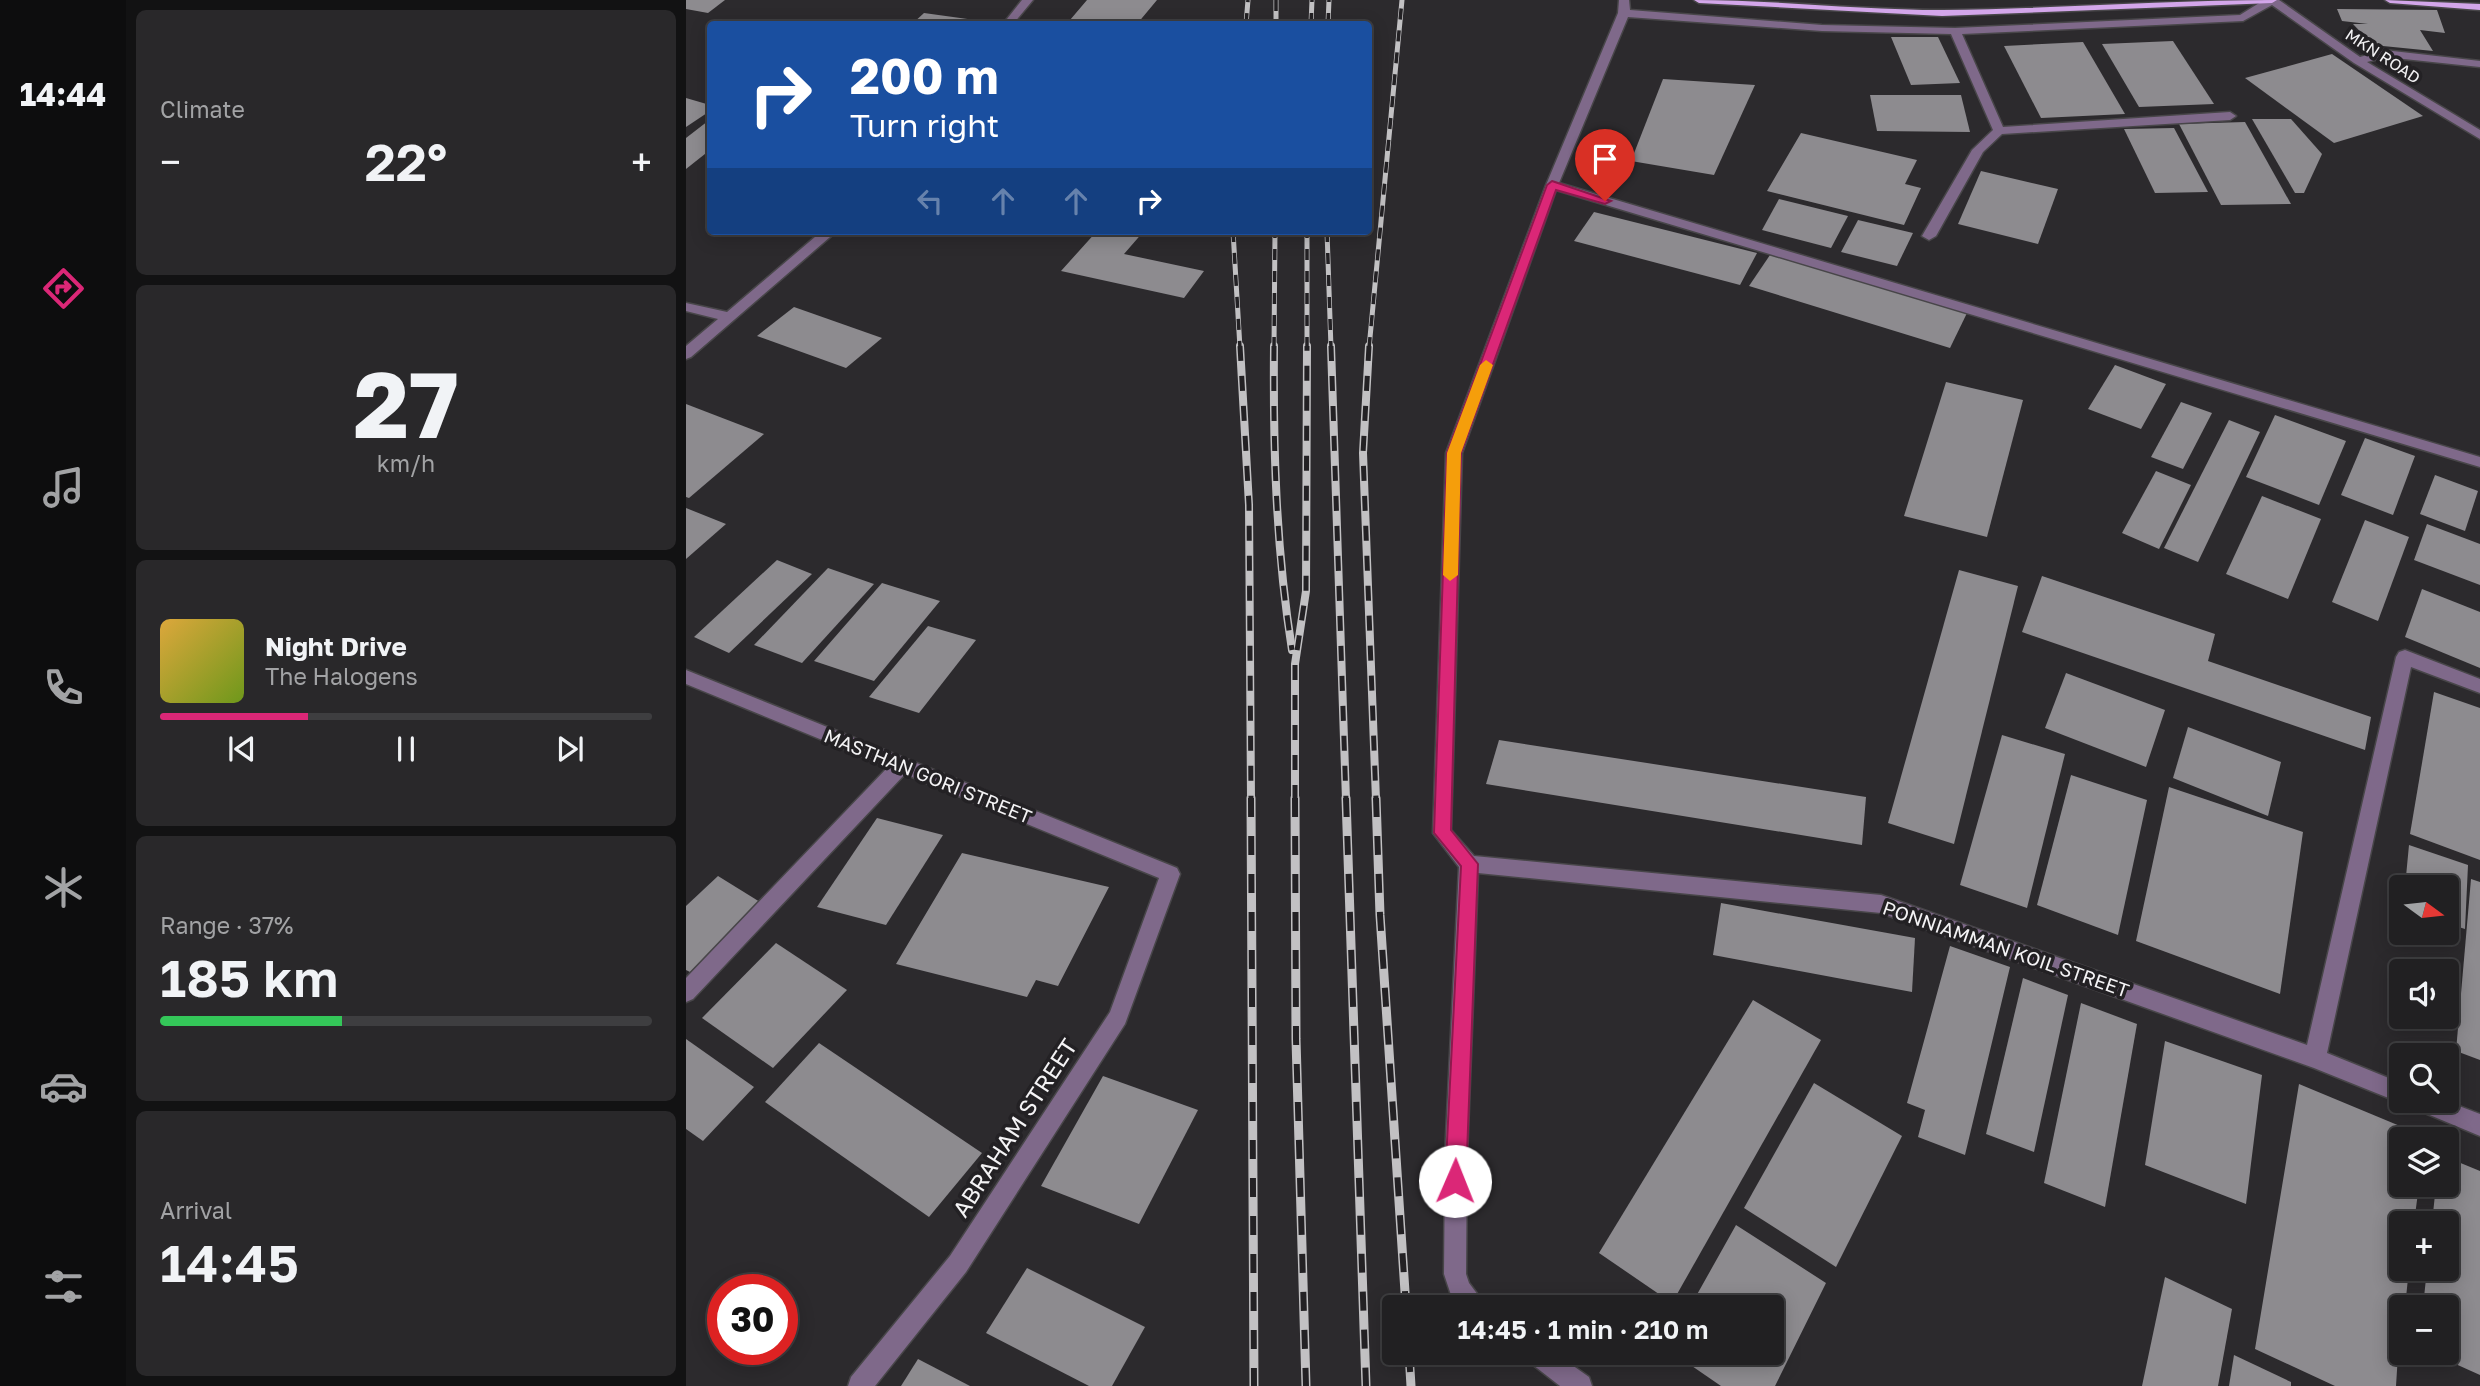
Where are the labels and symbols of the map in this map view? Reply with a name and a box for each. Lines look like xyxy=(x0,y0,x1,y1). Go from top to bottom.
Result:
street label: MKN ROAD xyxy=(2342,24,2424,88)
pin xyxy=(1575,129,1635,201)
street label: MASTHAN GORI STREET xyxy=(821,723,1036,828)
north arrow xyxy=(2389,875,2459,945)
street label: PONNIAMMAN KOIL STREET xyxy=(1880,896,2132,1002)
street label: ABRAHAM STREET xyxy=(946,1033,1082,1222)
position arrow xyxy=(1418,1144,1492,1218)
speed limit sign: 30 xyxy=(707,1274,798,1365)

